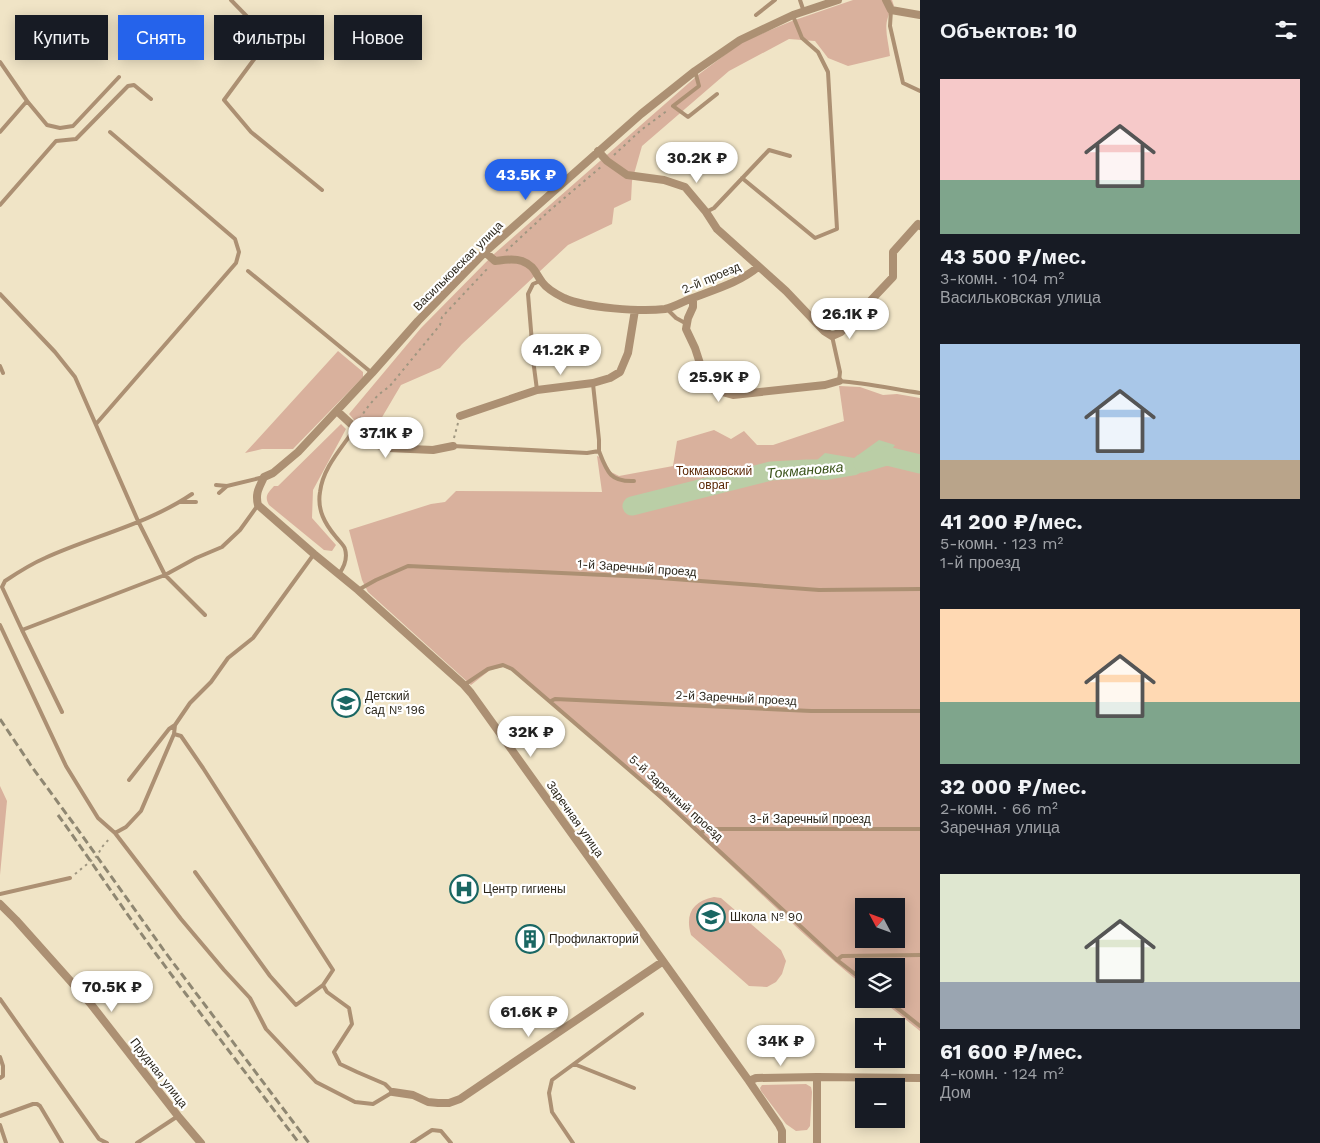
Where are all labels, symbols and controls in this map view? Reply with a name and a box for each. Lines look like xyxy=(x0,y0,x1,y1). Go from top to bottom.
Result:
chip: Купить xyxy=(15,15,108,60)
chip: Снять xyxy=(118,15,204,60)
chip: Фильтры xyxy=(214,15,324,60)
chip: Новое xyxy=(334,15,422,60)
icon: filters xyxy=(1272,16,1300,44)
text: Объектов: 10 xyxy=(940,18,1077,43)
icon: home xyxy=(1075,111,1165,201)
pin: 30.2K ₽ xyxy=(651,142,743,184)
text: 30.2K ₽ xyxy=(667,148,727,167)
pin: 43.5K ₽ xyxy=(480,158,572,201)
text: 43.5K ₽ xyxy=(496,165,556,184)
street label: Васильковская улица xyxy=(410,218,506,314)
text: 43 500 ₽/мес. xyxy=(940,244,1086,269)
street label: 2-й проезд xyxy=(680,259,742,297)
text: 3-комн. · 104 m² xyxy=(940,269,1064,288)
text: Васильковская улица xyxy=(940,288,1101,307)
pin: 26.1K ₽ xyxy=(804,298,896,340)
text: 26.1K ₽ xyxy=(822,304,878,323)
pin: 41.2K ₽ xyxy=(515,334,607,376)
text: 41.2K ₽ xyxy=(532,340,590,359)
pin: 25.9K ₽ xyxy=(673,360,765,403)
text: 25.9K ₽ xyxy=(689,367,749,386)
icon: home xyxy=(1075,376,1165,466)
pin: 37.1K ₽ xyxy=(340,416,432,459)
text: 37.1K ₽ xyxy=(359,423,413,442)
water label: Токмановка xyxy=(766,459,844,481)
park label: Токмаковский овраг xyxy=(676,464,752,492)
text: 41 200 ₽/мес. xyxy=(940,509,1083,534)
text: 5-комн. · 123 m² xyxy=(940,534,1063,553)
text: 1-й проезд xyxy=(940,553,1020,572)
street label: 1-й Заречный проезд xyxy=(577,557,697,579)
icon: home xyxy=(1075,641,1165,731)
school or university icon: Детский сад № 196 xyxy=(331,688,361,718)
street label: 2-й Заречный проезд xyxy=(675,688,797,708)
place label: Детский сад № 196 xyxy=(365,689,425,717)
pin: 32K ₽ xyxy=(496,716,566,758)
text: 32K ₽ xyxy=(508,722,554,741)
street label: 5-й Заречный проезд xyxy=(626,752,726,844)
text: 32 000 ₽/мес. xyxy=(940,774,1087,799)
street label: Заречная улица xyxy=(543,778,607,860)
text: 2-комн. · 66 m² xyxy=(940,799,1058,818)
street label: 3-й Заречный проезд xyxy=(749,812,871,826)
text: Заречная улица xyxy=(940,818,1060,837)
hospital icon: Центр гигиены xyxy=(449,874,479,904)
place label: Центр гигиены xyxy=(483,882,566,896)
north arrow xyxy=(855,898,905,948)
map controls xyxy=(855,898,905,1128)
school or university icon: Школа № 90 xyxy=(696,902,726,932)
icon: home xyxy=(1075,906,1165,996)
place label: Школа № 90 xyxy=(730,910,803,924)
building icon: Профилакторий xyxy=(515,924,545,954)
place label: Профилакторий xyxy=(549,932,639,946)
button: layers xyxy=(855,958,905,1008)
pin: 70.5K ₽ xyxy=(66,970,158,1013)
text: 70.5K ₽ xyxy=(82,977,142,996)
pin: 61.6K ₽ xyxy=(483,996,575,1038)
text: 61.6K ₽ xyxy=(500,1002,558,1021)
button: + xyxy=(855,1018,905,1068)
pin: 34K ₽ xyxy=(746,1024,816,1067)
text: 34K ₽ xyxy=(758,1031,804,1050)
street label: Прудная улица xyxy=(127,1035,191,1111)
text: 61 600 ₽/мес. xyxy=(940,1039,1083,1064)
text: 4-комн. · 124 m² xyxy=(940,1064,1064,1083)
button: − xyxy=(855,1078,905,1128)
text: Дом xyxy=(940,1083,971,1102)

